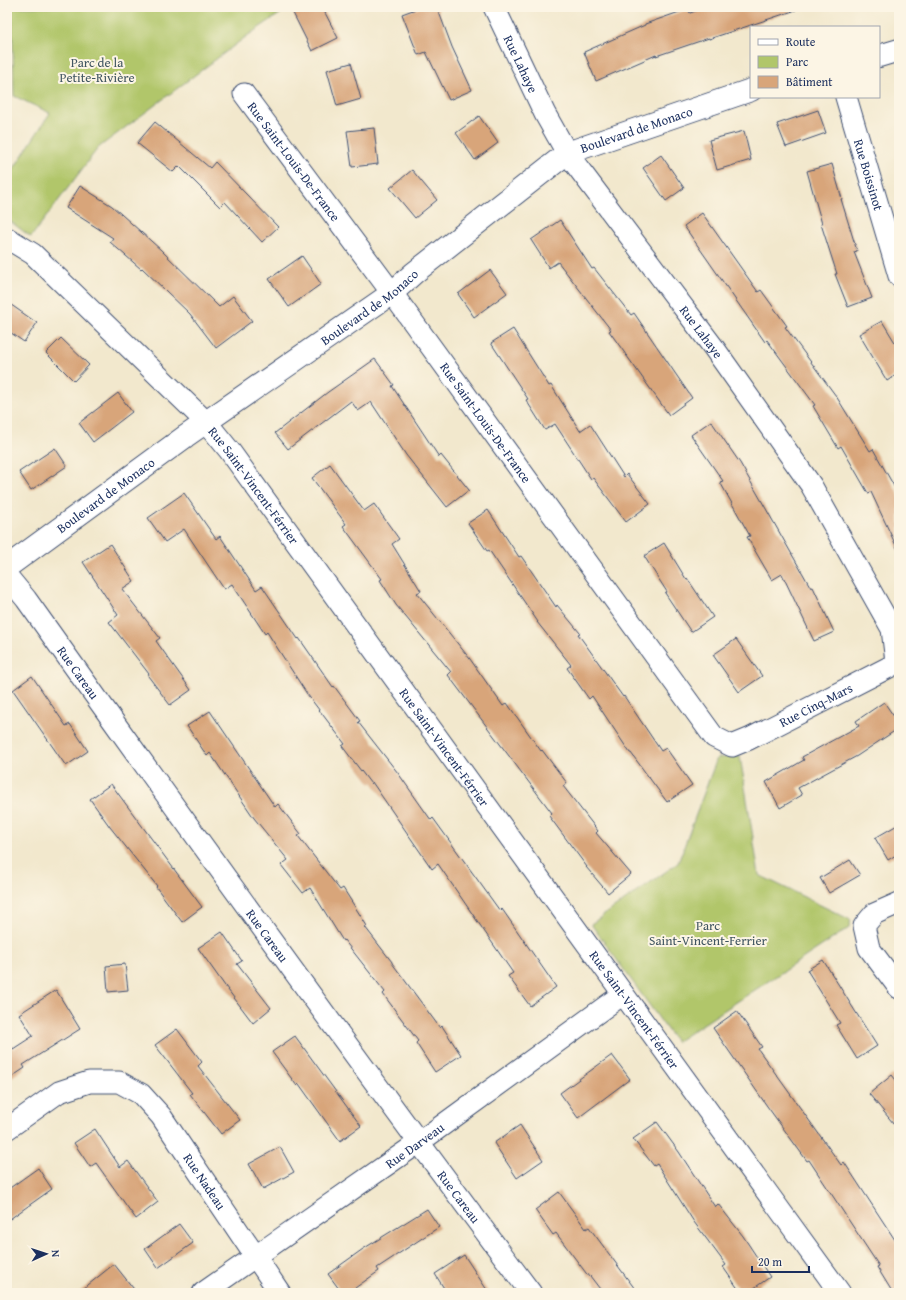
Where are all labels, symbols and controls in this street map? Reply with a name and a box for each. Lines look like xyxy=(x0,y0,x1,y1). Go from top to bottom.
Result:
legend xyxy=(750,26,880,98)
street label: Rue Lahaye xyxy=(499,32,543,96)
text: Route xyxy=(786,33,816,50)
park label: Parc de la Petite-Rivière xyxy=(59,53,135,87)
text: Parc xyxy=(786,53,809,70)
text: Bâtiment xyxy=(786,73,833,90)
street label: Rue Saint-Louis-De-France xyxy=(243,98,345,225)
street label: Boulevard de Monaco xyxy=(578,101,695,157)
street label: Rue Boissinot xyxy=(849,137,889,213)
street label: Boulevard de Monaco xyxy=(317,264,422,349)
street label: Rue Lahaye xyxy=(675,301,728,362)
street label: Rue Saint-Louis-De-France xyxy=(436,358,536,487)
street label: Rue Saint-Vincent-Férrier xyxy=(204,422,304,549)
street label: Boulevard de Monaco xyxy=(52,452,159,537)
street label: Rue Careau xyxy=(53,642,104,703)
street label: Rue Cinq-Mars xyxy=(776,678,856,732)
street label: Rue Saint-Vincent-Férrier xyxy=(395,684,494,811)
street label: Rue Careau xyxy=(242,905,293,966)
park label: Parc Saint-Vincent-Ferrier xyxy=(649,916,768,950)
street label: Rue Saint-Vincent-Férrier xyxy=(585,946,684,1073)
street label: Rue Darveau xyxy=(381,1118,448,1173)
street label: Rue Nadeau xyxy=(179,1149,231,1213)
street label: Rue Careau xyxy=(433,1166,485,1227)
north arrow xyxy=(26,1234,66,1274)
scale bar xyxy=(752,1248,809,1274)
text: N xyxy=(48,1249,64,1258)
text: 20 m xyxy=(758,1253,782,1270)

